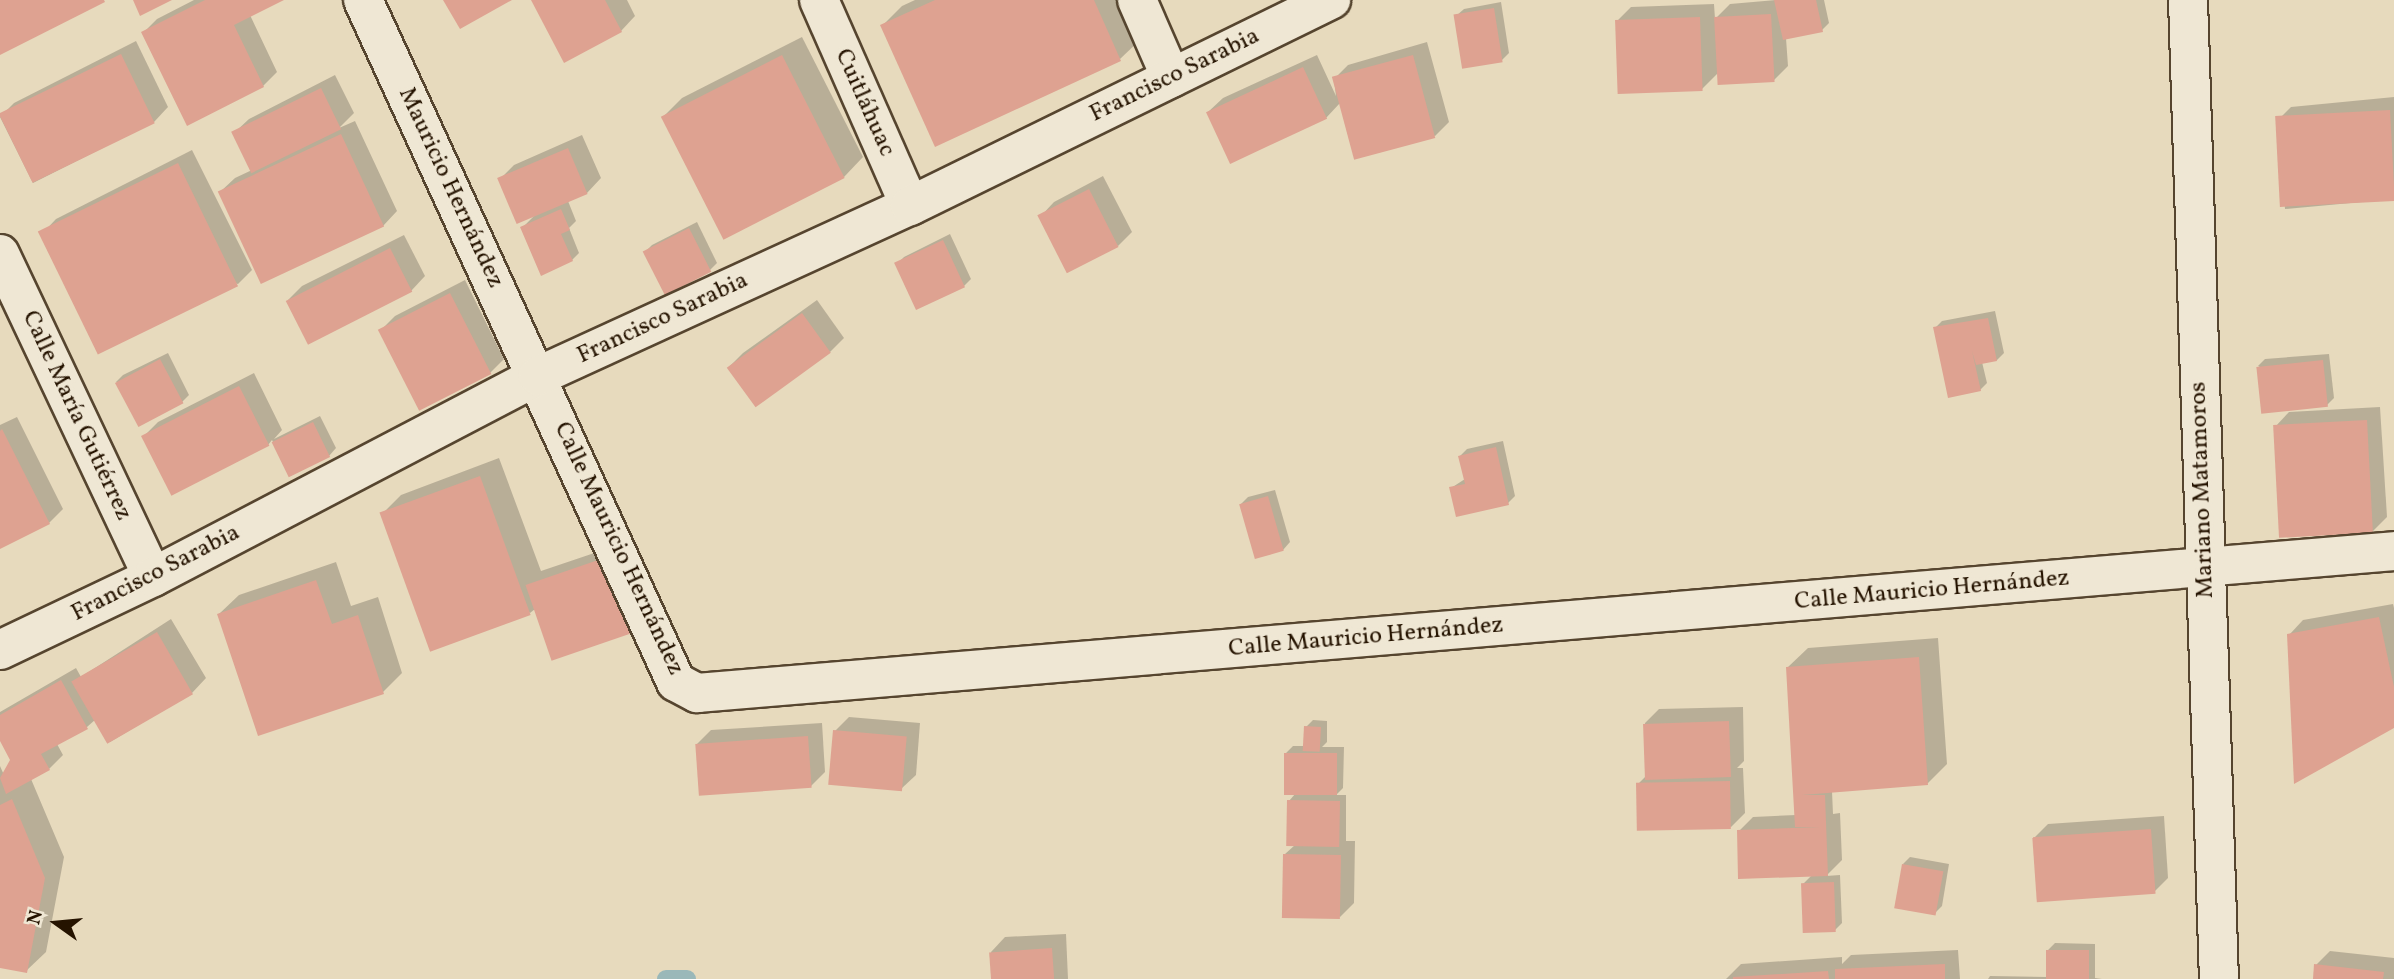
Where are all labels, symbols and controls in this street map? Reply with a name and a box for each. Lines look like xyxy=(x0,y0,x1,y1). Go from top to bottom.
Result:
street label: Francisco Sarabia xyxy=(1085,22,1265,130)
street label: Cuitláhuac xyxy=(828,45,900,161)
street label: Mauricio Hernández xyxy=(391,83,509,293)
street label: Francisco Sarabia xyxy=(573,267,753,371)
street label: Calle María Gutiérrez xyxy=(15,307,137,525)
street label: Mariano Matamoros xyxy=(2185,381,2221,599)
street label: Calle Mauricio Hernández xyxy=(547,418,689,680)
street label: Francisco Sarabia xyxy=(67,519,245,629)
street label: Calle Mauricio Hernández xyxy=(1793,565,2071,617)
street label: Calle Mauricio Hernández xyxy=(1227,612,1505,664)
north arrow xyxy=(21,888,91,958)
text: N xyxy=(21,908,50,928)

